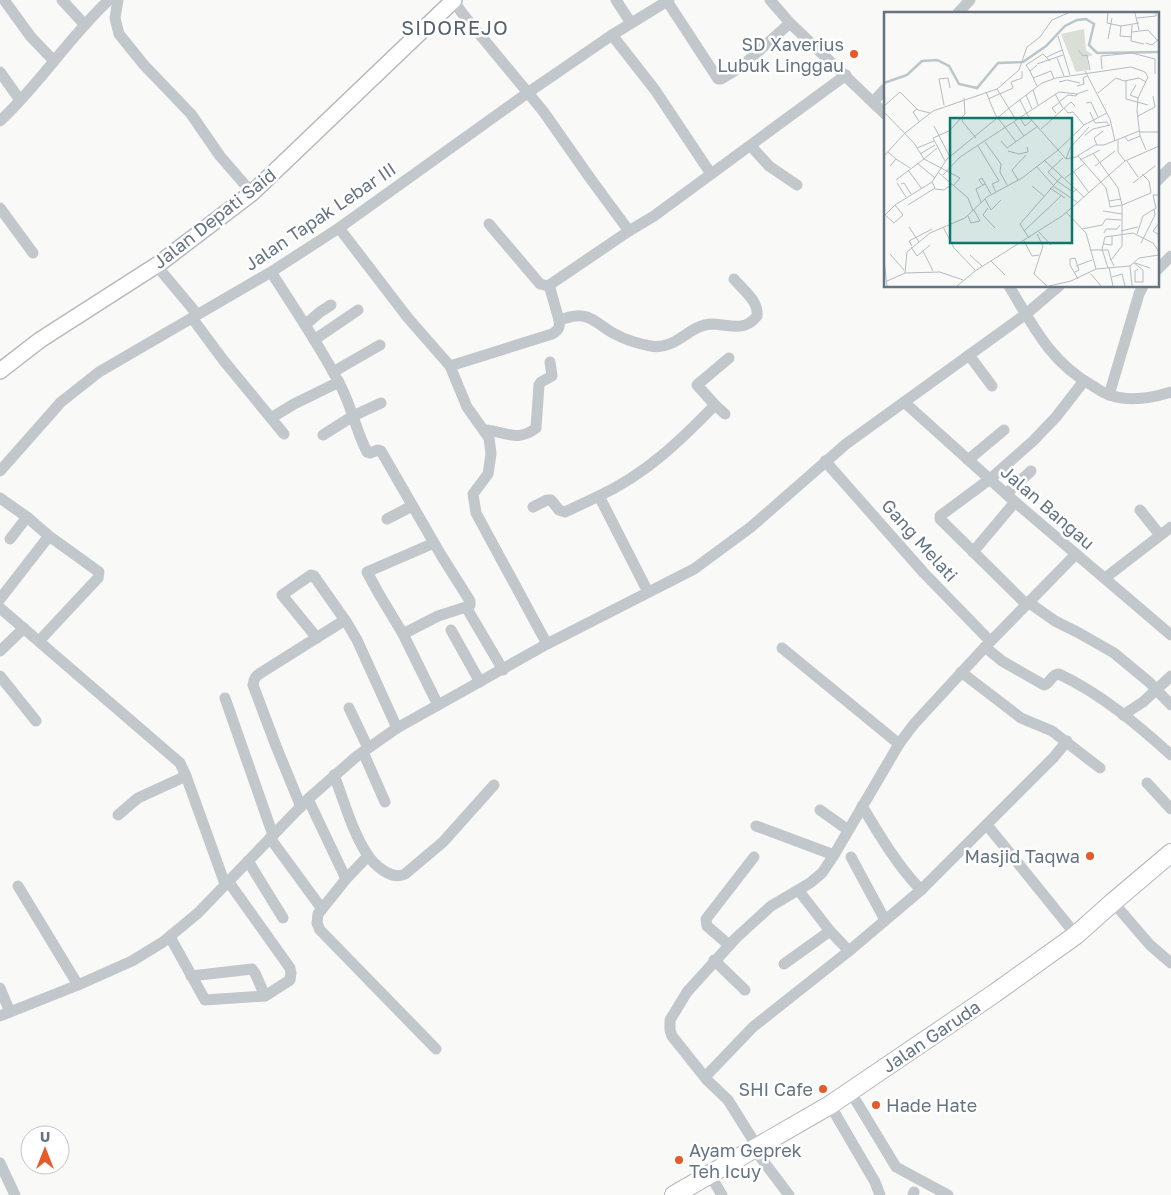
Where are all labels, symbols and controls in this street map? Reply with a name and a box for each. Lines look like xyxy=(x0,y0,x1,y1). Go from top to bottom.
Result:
inset map xyxy=(884,12,1158,288)
district label: SIDOREJO xyxy=(401,15,509,39)
place label: SD Xaverius Lubuk Linggau xyxy=(717,33,844,76)
marker: SD Xaverius Lubuk Linggau xyxy=(848,48,860,60)
street label: Jalan Tapak Lebar III xyxy=(240,157,400,275)
street label: Jalan Depati Said xyxy=(148,163,280,273)
street label: Jalan Bangau xyxy=(997,460,1099,554)
street label: Gang Melati xyxy=(877,494,963,586)
place label: Masjid Taqwa xyxy=(964,845,1080,867)
marker: Masjid Taqwa xyxy=(1084,850,1096,862)
street label: Jalan Garuda xyxy=(878,995,984,1077)
place label: SHI Cafe xyxy=(738,1078,813,1100)
marker: SHI Cafe xyxy=(817,1083,829,1095)
place label: Hade Hate xyxy=(886,1094,977,1116)
marker: Hade Hate xyxy=(870,1099,882,1111)
north arrow xyxy=(20,1125,70,1175)
text: U xyxy=(40,1128,50,1145)
place label: Ayam Geprek Teh Icuy xyxy=(689,1139,802,1182)
marker: Ayam Geprek Teh Icuy xyxy=(673,1154,685,1166)

